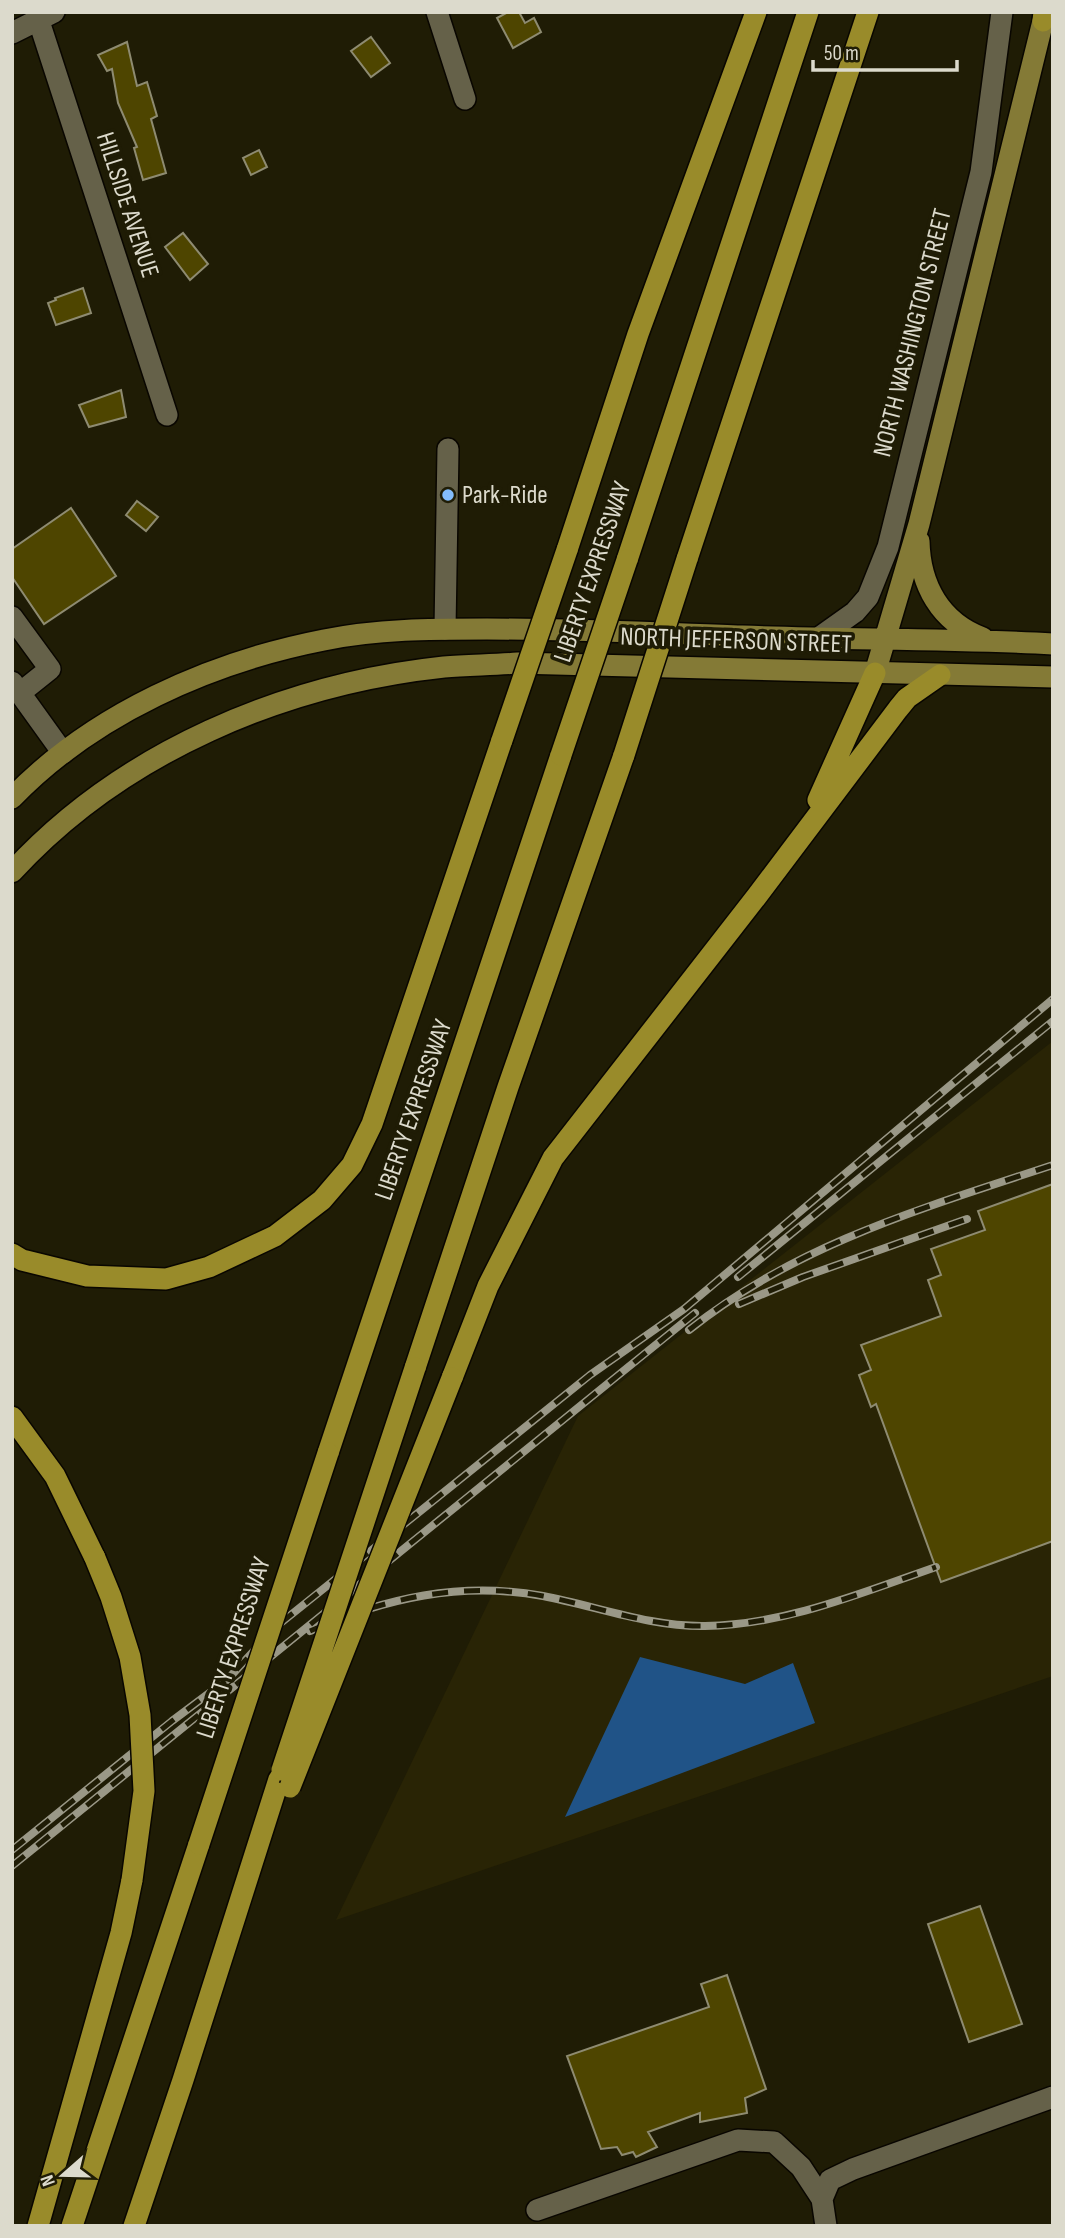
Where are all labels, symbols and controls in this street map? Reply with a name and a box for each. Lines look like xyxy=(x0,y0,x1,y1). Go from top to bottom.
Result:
scale bar xyxy=(813,28,956,72)
text: 50 m xyxy=(824,41,859,66)
street label: HILLSIDE AVENUE xyxy=(89,128,165,282)
street label: NORTH WASHINGTON STREET xyxy=(867,206,959,460)
street label: LIBERTY EXPRESSWAY xyxy=(548,478,638,666)
place label: Park-Ride xyxy=(462,480,548,511)
marker: Park-Ride xyxy=(440,487,456,503)
street label: NORTH JEFFERSON STREET xyxy=(620,621,852,661)
street label: LIBERTY EXPRESSWAY xyxy=(369,1016,459,1204)
street label: LIBERTY EXPRESSWAY xyxy=(190,1553,278,1743)
north arrow xyxy=(28,2140,98,2210)
text: N xyxy=(36,2172,61,2189)

